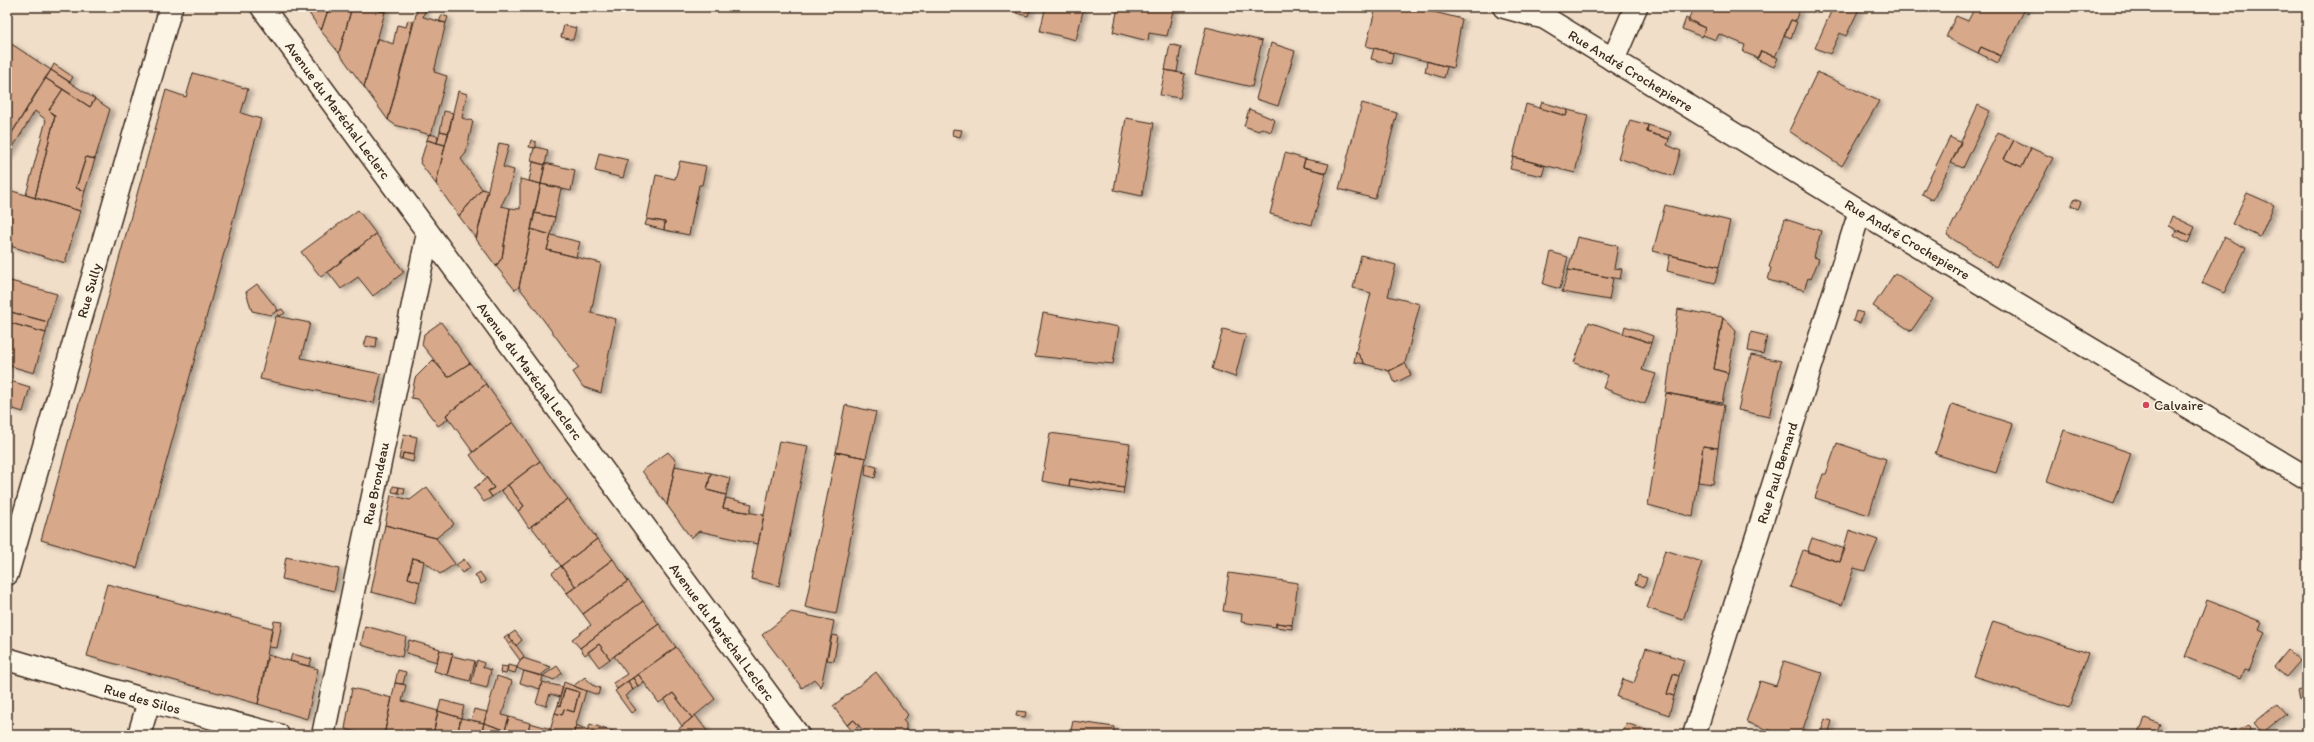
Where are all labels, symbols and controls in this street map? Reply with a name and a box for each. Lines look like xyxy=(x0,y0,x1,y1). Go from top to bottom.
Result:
street label: Rue André Crochepierre xyxy=(1565,26,1696,116)
street label: Avenue du Maréchal Leclerc xyxy=(281,38,394,182)
street label: Rue André Crochepierre xyxy=(1841,196,1973,284)
street label: Rue Sully xyxy=(73,261,106,320)
street label: Avenue du Maréchal Leclerc xyxy=(473,299,586,443)
place label: Calvaire xyxy=(2154,397,2204,414)
marker: Calvaire xyxy=(2141,400,2151,410)
street label: Rue Paul Bernard xyxy=(1753,420,1802,526)
street label: Rue Brondeau xyxy=(359,440,393,526)
street label: Avenue du Maréchal Leclerc xyxy=(665,560,778,704)
street label: Rue des Silos xyxy=(102,680,182,718)

